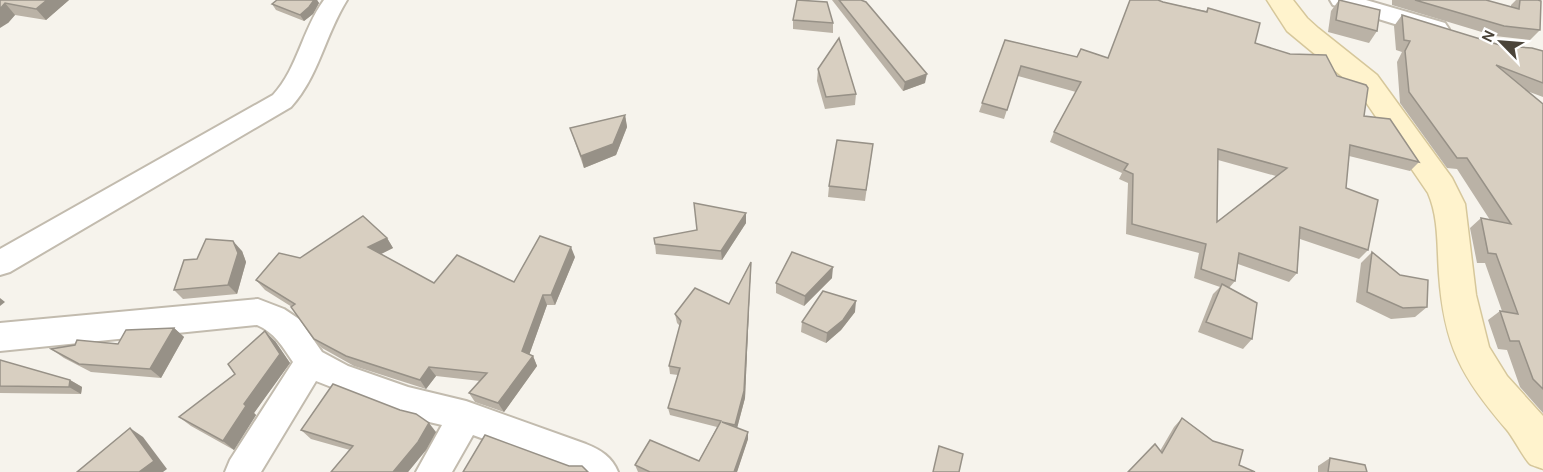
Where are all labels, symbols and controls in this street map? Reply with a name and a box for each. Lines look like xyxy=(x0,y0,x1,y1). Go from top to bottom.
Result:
north arrow xyxy=(1471,12,1531,72)
text: N xyxy=(1477,27,1499,45)

